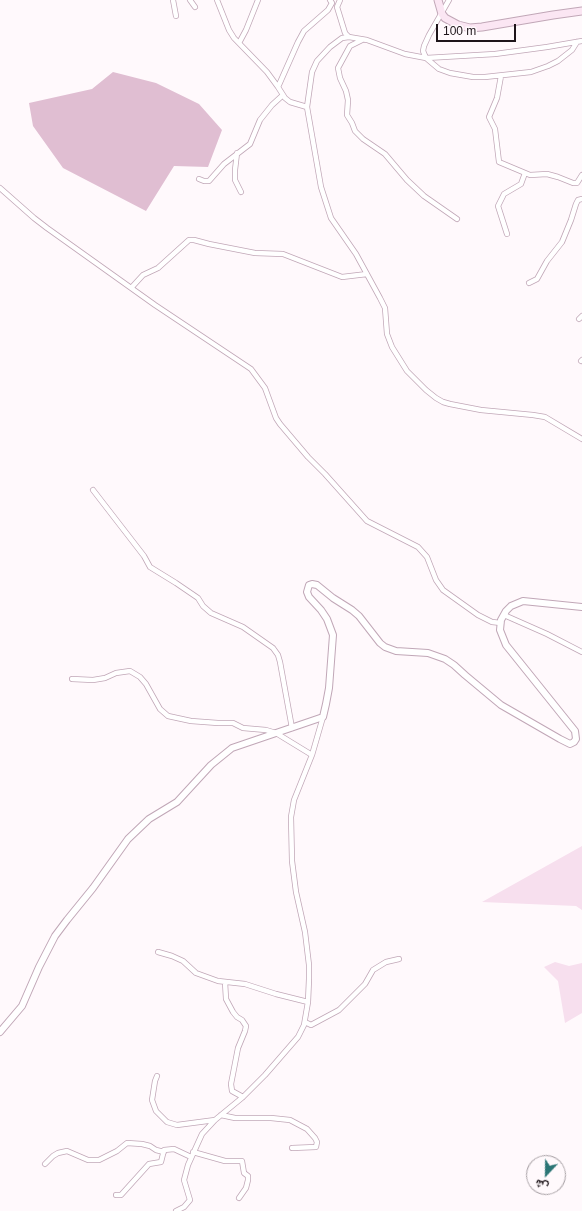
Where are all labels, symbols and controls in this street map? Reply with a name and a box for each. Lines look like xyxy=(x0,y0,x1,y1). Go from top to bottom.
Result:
scale bar xyxy=(438,16,518,42)
text: 100 m xyxy=(443,24,476,38)
north arrow xyxy=(526,1155,566,1195)
text: ش xyxy=(534,1177,550,1193)

